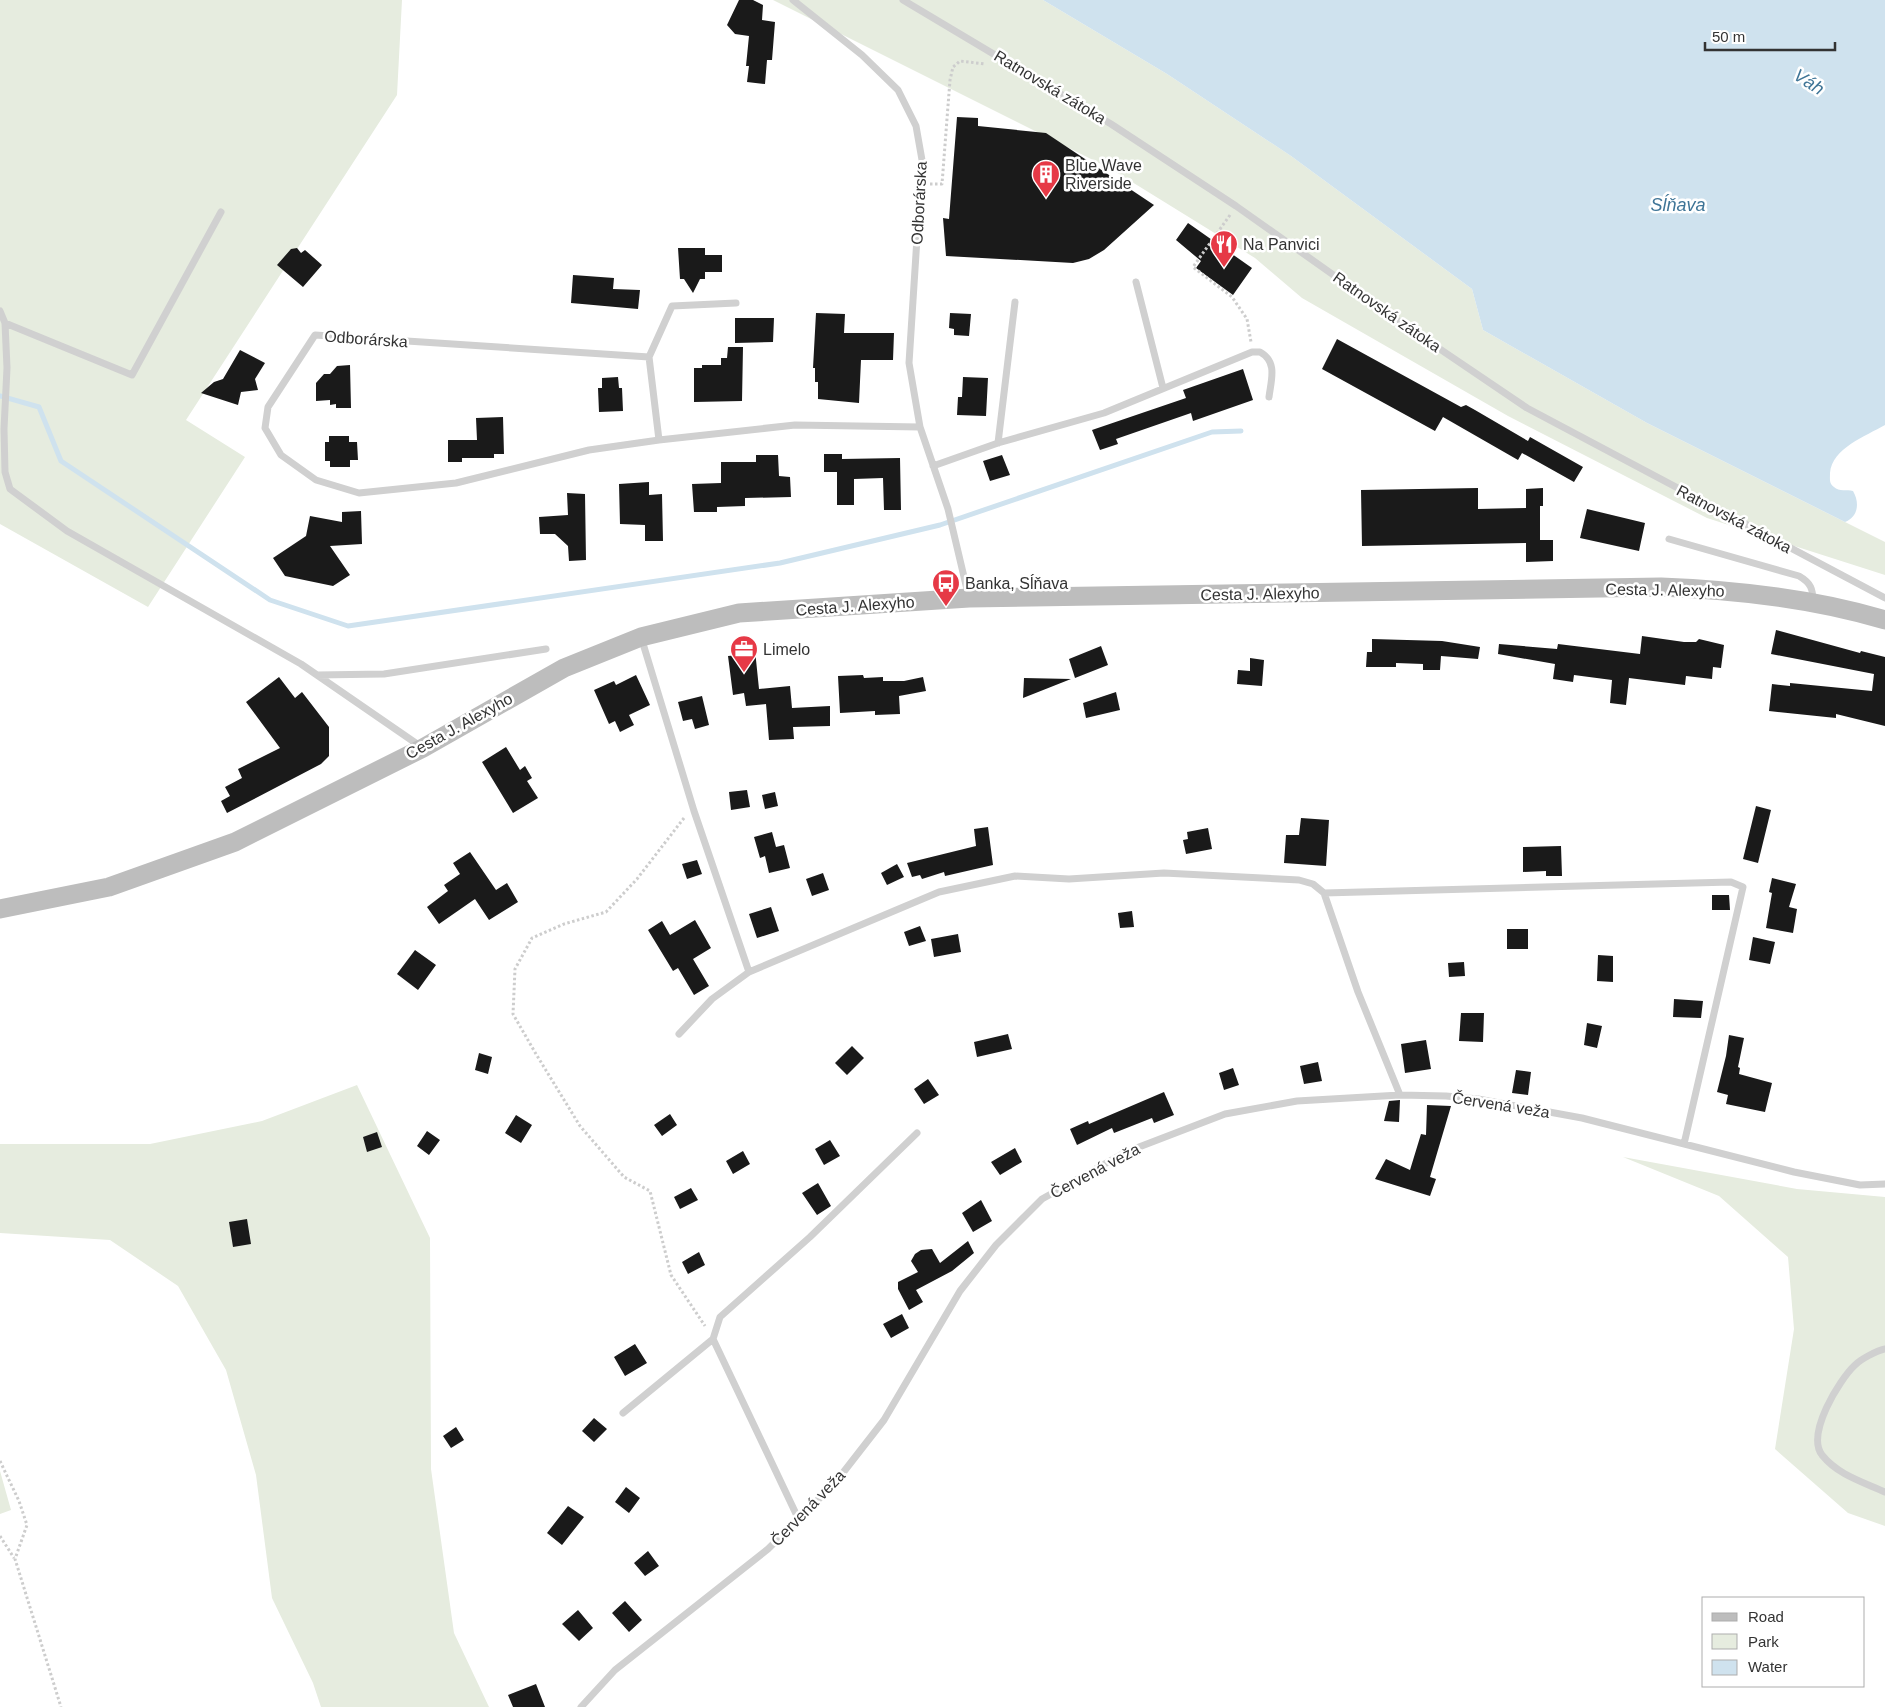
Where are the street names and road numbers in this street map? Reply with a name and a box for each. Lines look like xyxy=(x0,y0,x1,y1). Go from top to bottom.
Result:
street label: Ratnovská zátoka xyxy=(991,47,1109,127)
street label: Odborárska xyxy=(908,161,930,245)
street label: Ratnovská zátoka xyxy=(1330,269,1444,355)
street label: Odborárska xyxy=(324,328,408,350)
street label: Ratnovská zátoka xyxy=(1674,482,1794,556)
street label: Cesta J. Alexyho xyxy=(1605,580,1725,600)
street label: Cesta J. Alexyho xyxy=(1200,584,1320,604)
street label: Cesta J. Alexyho xyxy=(795,593,915,619)
street label: Cesta J. Alexyho xyxy=(403,690,515,762)
street label: Červená veža xyxy=(1451,1088,1551,1121)
street label: Červená veža xyxy=(1047,1139,1143,1202)
street label: Červená veža xyxy=(767,1466,848,1549)

